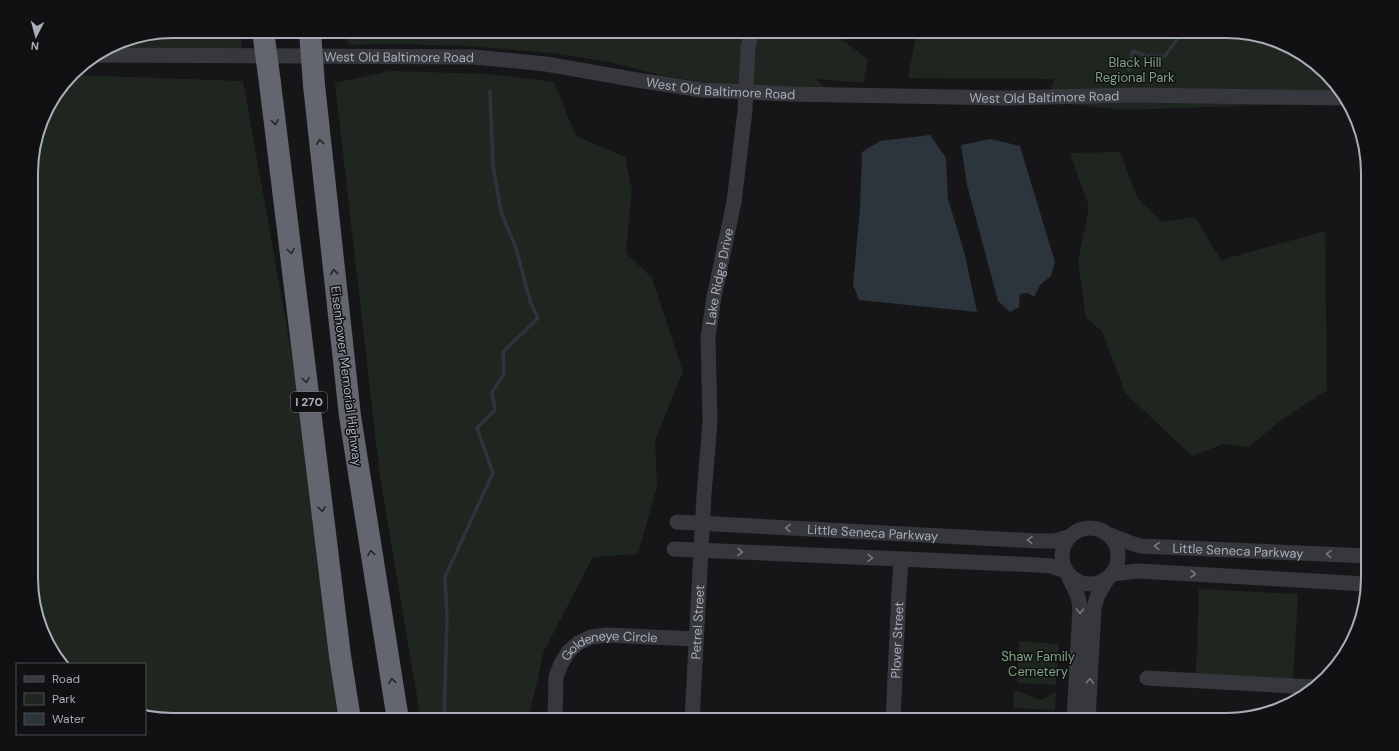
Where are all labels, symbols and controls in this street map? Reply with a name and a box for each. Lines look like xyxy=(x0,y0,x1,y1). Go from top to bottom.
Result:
north arrow xyxy=(16,16,56,56)
text: N xyxy=(30,39,40,53)
street label: West Old Baltimore Road xyxy=(324,48,474,66)
park label: Black Hill Regional Park xyxy=(1095,54,1175,86)
street label: West Old Baltimore Road xyxy=(645,74,795,103)
street label: West Old Baltimore Road xyxy=(969,87,1119,107)
one-way arrow xyxy=(270,119,279,125)
one-way arrow xyxy=(316,139,325,145)
street label: Lake Ridge Drive xyxy=(702,227,737,326)
one-way arrow xyxy=(286,248,295,254)
one-way arrow xyxy=(330,268,339,275)
street label: Eisenhower Memorial Highway xyxy=(327,285,366,467)
one-way arrow xyxy=(301,377,310,383)
road number: I 270 xyxy=(291,392,327,412)
one-way arrow xyxy=(317,506,326,512)
street label: Little Seneca Parkway xyxy=(807,521,939,545)
one-way arrow xyxy=(785,524,791,533)
one-way arrow xyxy=(1027,536,1033,545)
street label: Little Seneca Parkway xyxy=(1172,539,1304,562)
one-way arrow xyxy=(1154,542,1160,551)
one-way arrow xyxy=(737,547,743,556)
one-way arrow xyxy=(368,550,376,556)
one-way arrow xyxy=(1326,550,1332,559)
one-way arrow xyxy=(867,554,873,562)
one-way arrow xyxy=(1190,570,1196,578)
street label: Petrel Street xyxy=(687,584,708,660)
street label: Plover Street xyxy=(887,601,907,679)
one-way arrow xyxy=(1075,608,1084,614)
street label: Goldeneye Circle xyxy=(557,627,658,664)
park label: Shaw Family Cemetery xyxy=(1001,648,1075,680)
legend xyxy=(16,663,146,735)
text: Road xyxy=(52,671,80,687)
one-way arrow xyxy=(388,678,397,684)
one-way arrow xyxy=(1086,678,1095,684)
text: Park xyxy=(52,691,76,707)
text: Water xyxy=(52,711,86,727)

